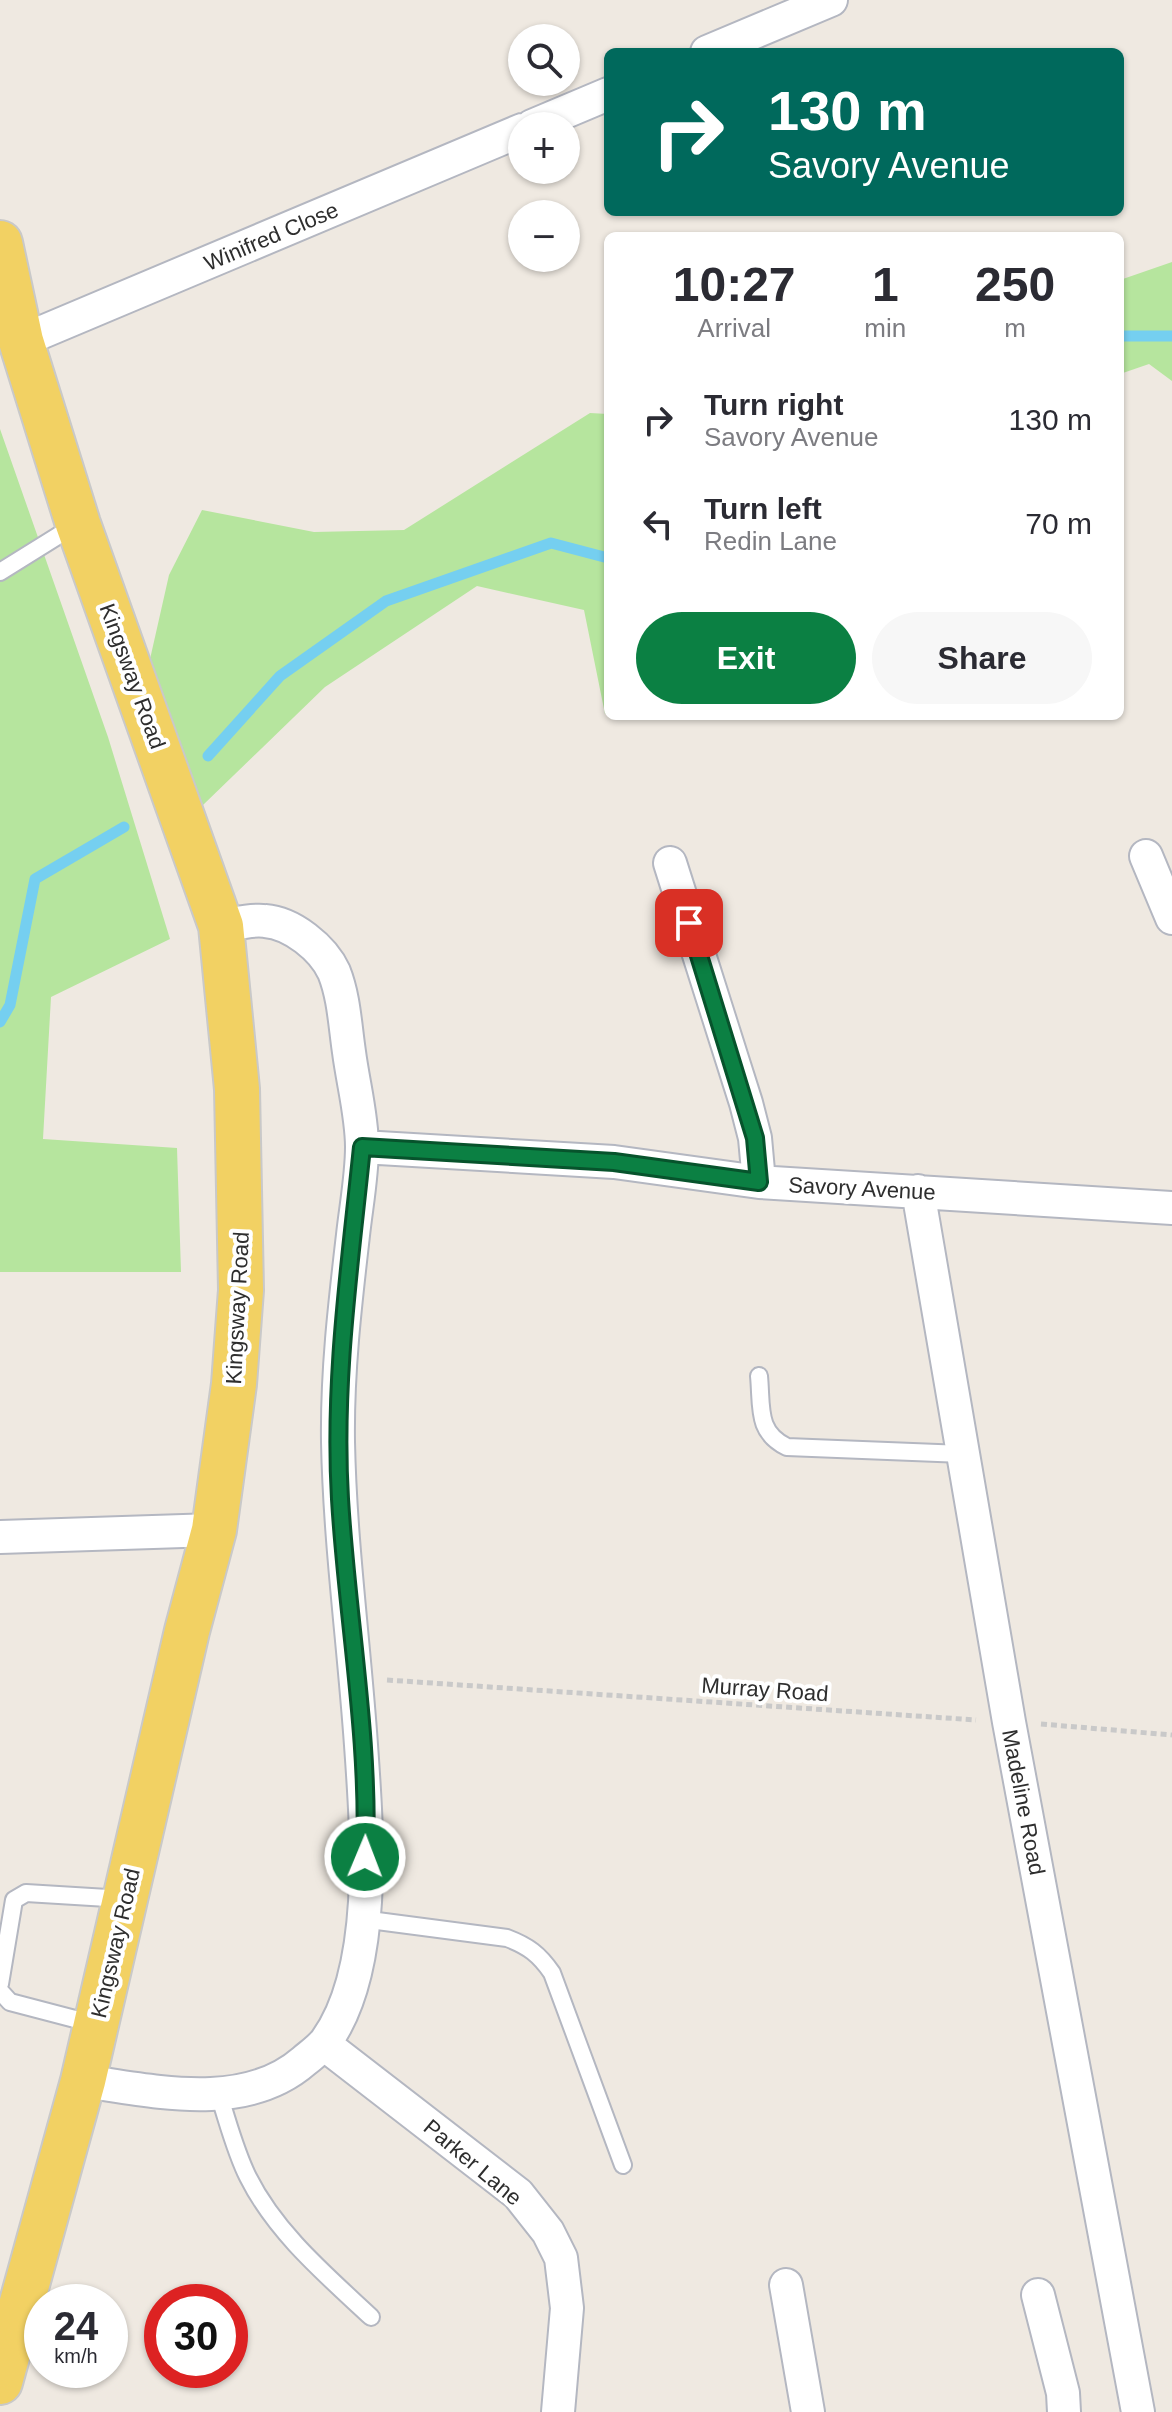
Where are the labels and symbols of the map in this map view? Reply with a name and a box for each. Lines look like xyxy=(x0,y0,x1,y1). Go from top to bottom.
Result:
street label: Winifred Close xyxy=(200,197,342,276)
street label: Kingsway Road xyxy=(95,600,170,752)
pin xyxy=(655,889,723,957)
street label: Savory Avenue xyxy=(788,1172,936,1205)
street label: Kingsway Road xyxy=(221,1231,254,1385)
street label: Murray Road xyxy=(701,1673,829,1706)
street label: Madeline Road xyxy=(997,1727,1050,1877)
position arrow xyxy=(323,1815,407,1899)
street label: Kingsway Road xyxy=(86,1866,145,2020)
street label: Parker Lane xyxy=(419,2114,527,2210)
speed limit sign: 30 xyxy=(144,2284,248,2388)

